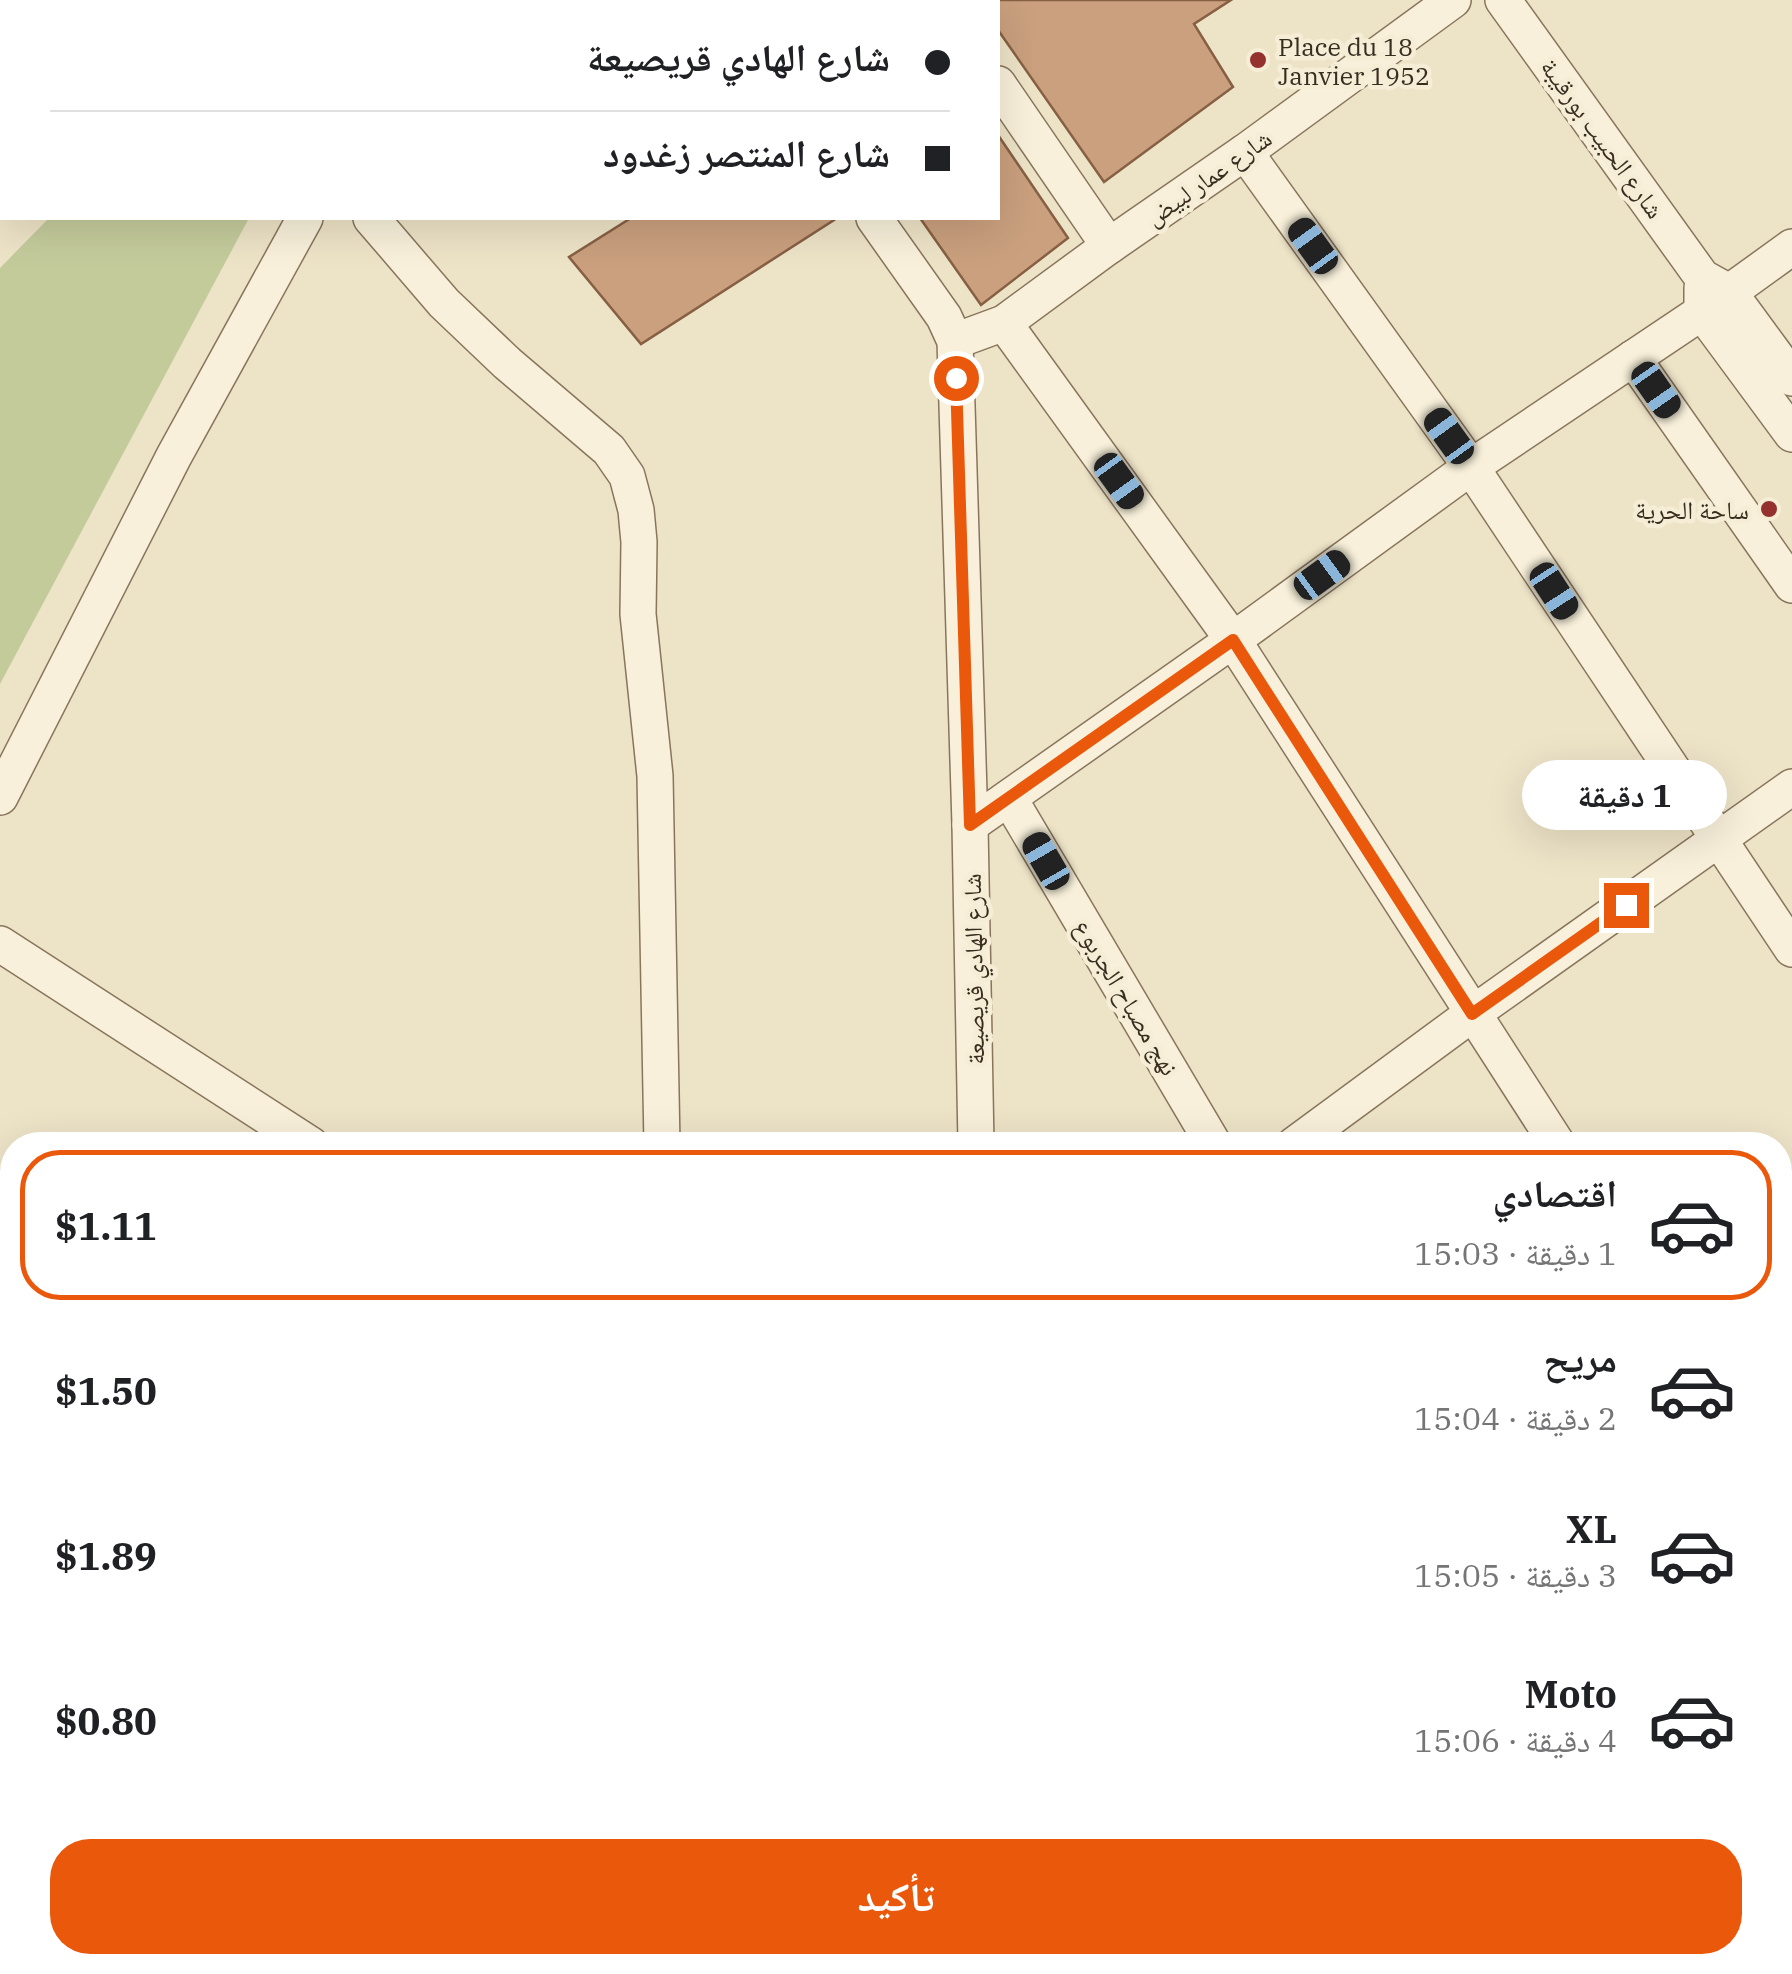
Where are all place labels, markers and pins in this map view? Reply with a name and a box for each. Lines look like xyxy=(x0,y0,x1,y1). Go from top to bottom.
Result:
place label: Place du 18 Janvier 1952 xyxy=(1278,30,1430,92)
marker: Place du 18 Janvier 1952 xyxy=(1247,49,1269,71)
place label: ساحة الحرية xyxy=(1635,493,1749,526)
marker: ساحة الحرية xyxy=(1758,498,1780,520)

